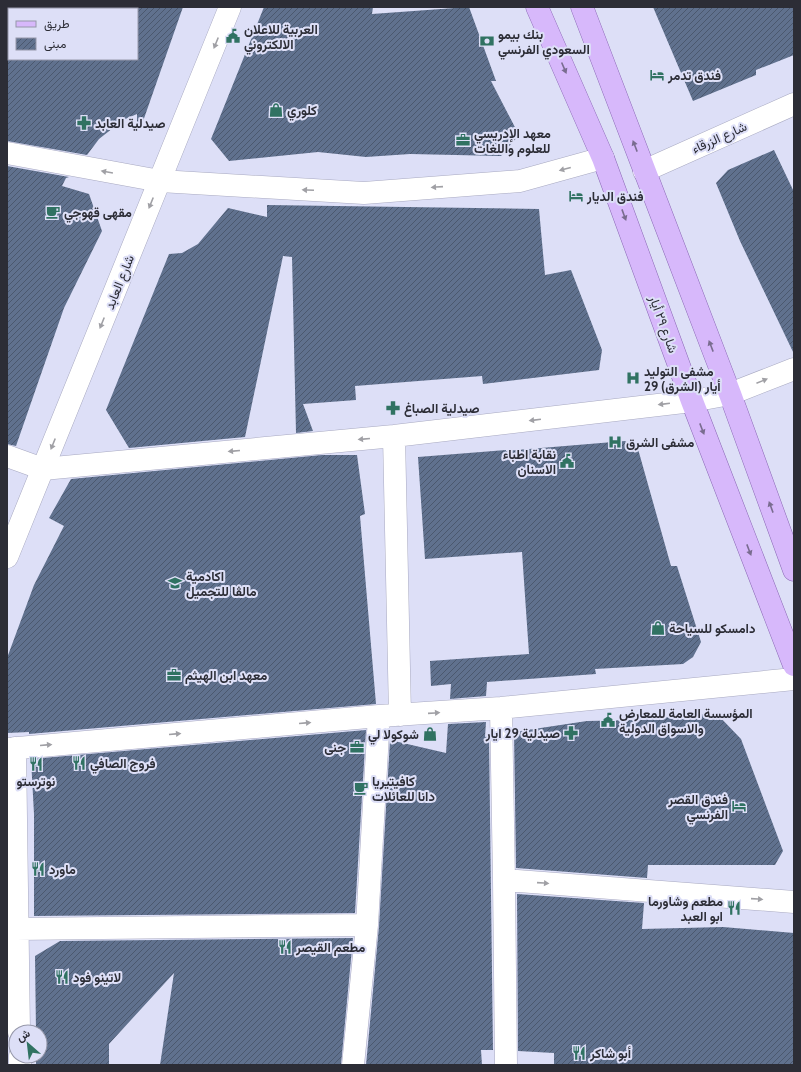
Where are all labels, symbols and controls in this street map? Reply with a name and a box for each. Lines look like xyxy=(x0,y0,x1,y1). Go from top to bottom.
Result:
legend xyxy=(8,8,138,60)
text: طريق xyxy=(44,16,70,32)
place label: العربية للاعلان الالكتروني xyxy=(244,21,318,55)
place label: بنك بيمو السعودي الفرنسي xyxy=(498,26,590,60)
public building icon: العربية للاعلان الالكتروني xyxy=(225,28,241,44)
bank icon: بنك بيمو السعودي الفرنسي xyxy=(479,33,495,49)
text: مبنى xyxy=(44,36,66,52)
one-way arrow xyxy=(212,38,218,50)
one-way arrow xyxy=(561,63,567,74)
hotel icon: فندق تدمر xyxy=(649,67,665,83)
place label: فندق تدمر xyxy=(667,67,721,84)
shop icon: كلوري xyxy=(268,102,284,118)
place label: كلوري xyxy=(287,102,317,121)
pharmacy icon: صيدلية العابد xyxy=(76,115,92,131)
place label: صيدلية العابد xyxy=(95,115,166,131)
street label: شارع الزرقاء xyxy=(689,118,750,158)
place label: معهد الإدريسي للعلوم واللغات xyxy=(474,125,551,157)
office icon: معهد الإدريسي للعلوم واللغات xyxy=(455,132,471,148)
one-way arrow xyxy=(631,139,637,151)
one-way arrow xyxy=(559,166,572,172)
one-way arrow xyxy=(101,169,114,175)
one-way arrow xyxy=(431,184,443,191)
one-way arrow xyxy=(301,187,314,193)
hotel icon: فندق الديار xyxy=(568,188,584,204)
place label: فندق الديار xyxy=(586,188,643,205)
one-way arrow xyxy=(148,197,154,208)
cafe icon: مقهى قهوجي xyxy=(45,204,61,220)
place label: مقهى قهوجي xyxy=(64,204,132,223)
one-way arrow xyxy=(621,209,627,221)
street label: شارع العابد xyxy=(101,252,139,312)
street label: شارع ٢٩ أيار xyxy=(644,292,682,356)
one-way arrow xyxy=(99,318,105,330)
one-way arrow xyxy=(708,339,714,351)
place label: مشفى التوليد 29 أيار (الشرق) xyxy=(644,363,721,395)
hospital icon: مشفى التوليد 29 أيار (الشرق) xyxy=(625,370,641,386)
one-way arrow xyxy=(756,378,768,384)
pharmacy icon: صيدلية الصباغ xyxy=(385,400,401,416)
place label: صيدلية الصباغ xyxy=(404,400,480,417)
one-way arrow xyxy=(658,401,670,408)
one-way arrow xyxy=(529,416,541,423)
one-way arrow xyxy=(700,423,706,435)
hospital icon: مشفى الشرق xyxy=(607,434,623,450)
place label: مشفى الشرق xyxy=(626,434,694,451)
one-way arrow xyxy=(358,436,370,442)
one-way arrow xyxy=(50,438,56,450)
place label: نقابة اطباء الاسنان xyxy=(503,446,556,477)
one-way arrow xyxy=(228,448,240,455)
public building icon: نقابة اطباء الاسنان xyxy=(559,453,575,469)
one-way arrow xyxy=(768,500,774,512)
one-way arrow xyxy=(747,544,753,556)
place label: اكادمية مالڤا للتجميل xyxy=(186,568,257,599)
school or university icon: اكادمية مالڤا للتجميل xyxy=(167,575,183,591)
shop icon: دامسكو للسياحة xyxy=(650,620,666,636)
place label: دامسكو للسياحة xyxy=(669,620,755,637)
office icon: معهد ابن الهيثم xyxy=(166,667,182,683)
place label: معهد ابن الهيثم xyxy=(185,667,267,684)
place label: المؤسسة العامة للمعارض والاسواق الدولية xyxy=(619,705,753,737)
one-way arrow xyxy=(428,709,440,716)
public building icon: المؤسسة العامة للمعارض والاسواق الدولية xyxy=(600,712,616,728)
one-way arrow xyxy=(299,719,311,726)
place label: صيدلية 29 ايار xyxy=(485,725,560,742)
pharmacy icon: صيدلية 29 ايار xyxy=(563,725,579,741)
place label: شوكولا لي xyxy=(368,726,419,745)
shop icon: شوكولا لي xyxy=(422,726,438,742)
one-way arrow xyxy=(169,731,181,737)
place label: جنى xyxy=(324,739,346,755)
office icon: جنى xyxy=(349,739,365,755)
one-way arrow xyxy=(40,742,52,749)
restaurant icon: فروج الصافي xyxy=(71,755,87,771)
place label: فروج الصافي xyxy=(90,755,156,774)
restaurant icon: نوترستو xyxy=(28,756,44,772)
place label: نوترستو xyxy=(17,773,56,790)
place label: كافيتيريا دانا للعائلات xyxy=(372,773,435,804)
cafe icon: كافيتيريا دانا للعائلات xyxy=(353,780,369,796)
place label: فندق القصر الفرنسي xyxy=(667,791,728,825)
hotel icon: فندق القصر الفرنسي xyxy=(731,798,747,814)
restaurant icon: ماورد xyxy=(30,861,46,877)
place label: ماورد xyxy=(49,861,76,878)
one-way arrow xyxy=(537,880,549,886)
place label: مطعم وشاورما ابو العبد xyxy=(648,893,723,925)
one-way arrow xyxy=(751,896,763,903)
restaurant icon: مطعم وشاورما ابو العبد xyxy=(726,900,742,916)
restaurant icon: مطعم القيصر xyxy=(277,939,293,955)
place label: مطعم القيصر xyxy=(295,939,365,956)
restaurant icon: لاتينو فود xyxy=(54,969,70,985)
place label: لاتينو فود xyxy=(73,969,121,986)
north arrow xyxy=(8,1024,48,1064)
text: ش xyxy=(14,1026,32,1044)
restaurant icon: أبو شاكر xyxy=(571,1045,587,1061)
place label: أبو شاكر xyxy=(589,1045,631,1062)

